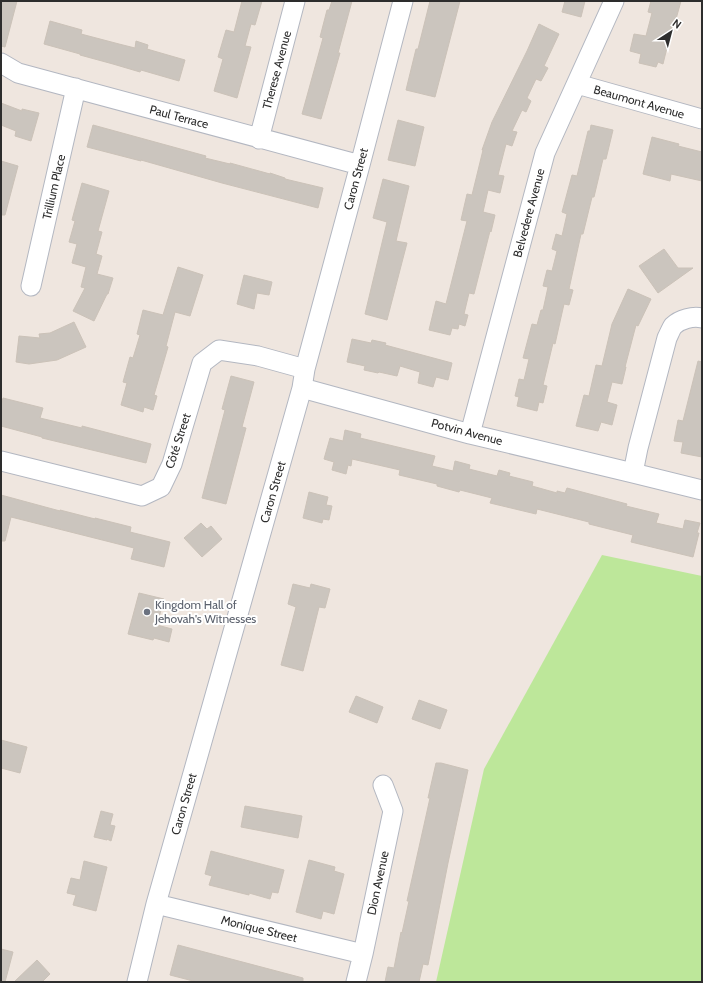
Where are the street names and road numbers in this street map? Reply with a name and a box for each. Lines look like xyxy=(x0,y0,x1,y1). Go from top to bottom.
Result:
street label: Therese Avenue xyxy=(259,29,294,111)
street label: Beaumont Avenue xyxy=(592,81,686,122)
street label: Paul Terrace xyxy=(148,101,210,132)
street label: Caron Street xyxy=(340,146,371,212)
street label: Trillium Place xyxy=(39,153,68,221)
street label: Belvedere Avenue xyxy=(509,167,548,259)
street label: Côté Street xyxy=(162,411,194,470)
street label: Potvin Avenue xyxy=(430,415,504,448)
street label: Caron Street xyxy=(257,459,288,525)
street label: Caron Street xyxy=(168,771,199,837)
street label: Dion Avenue xyxy=(363,849,392,916)
street label: Monique Street xyxy=(219,912,299,945)

